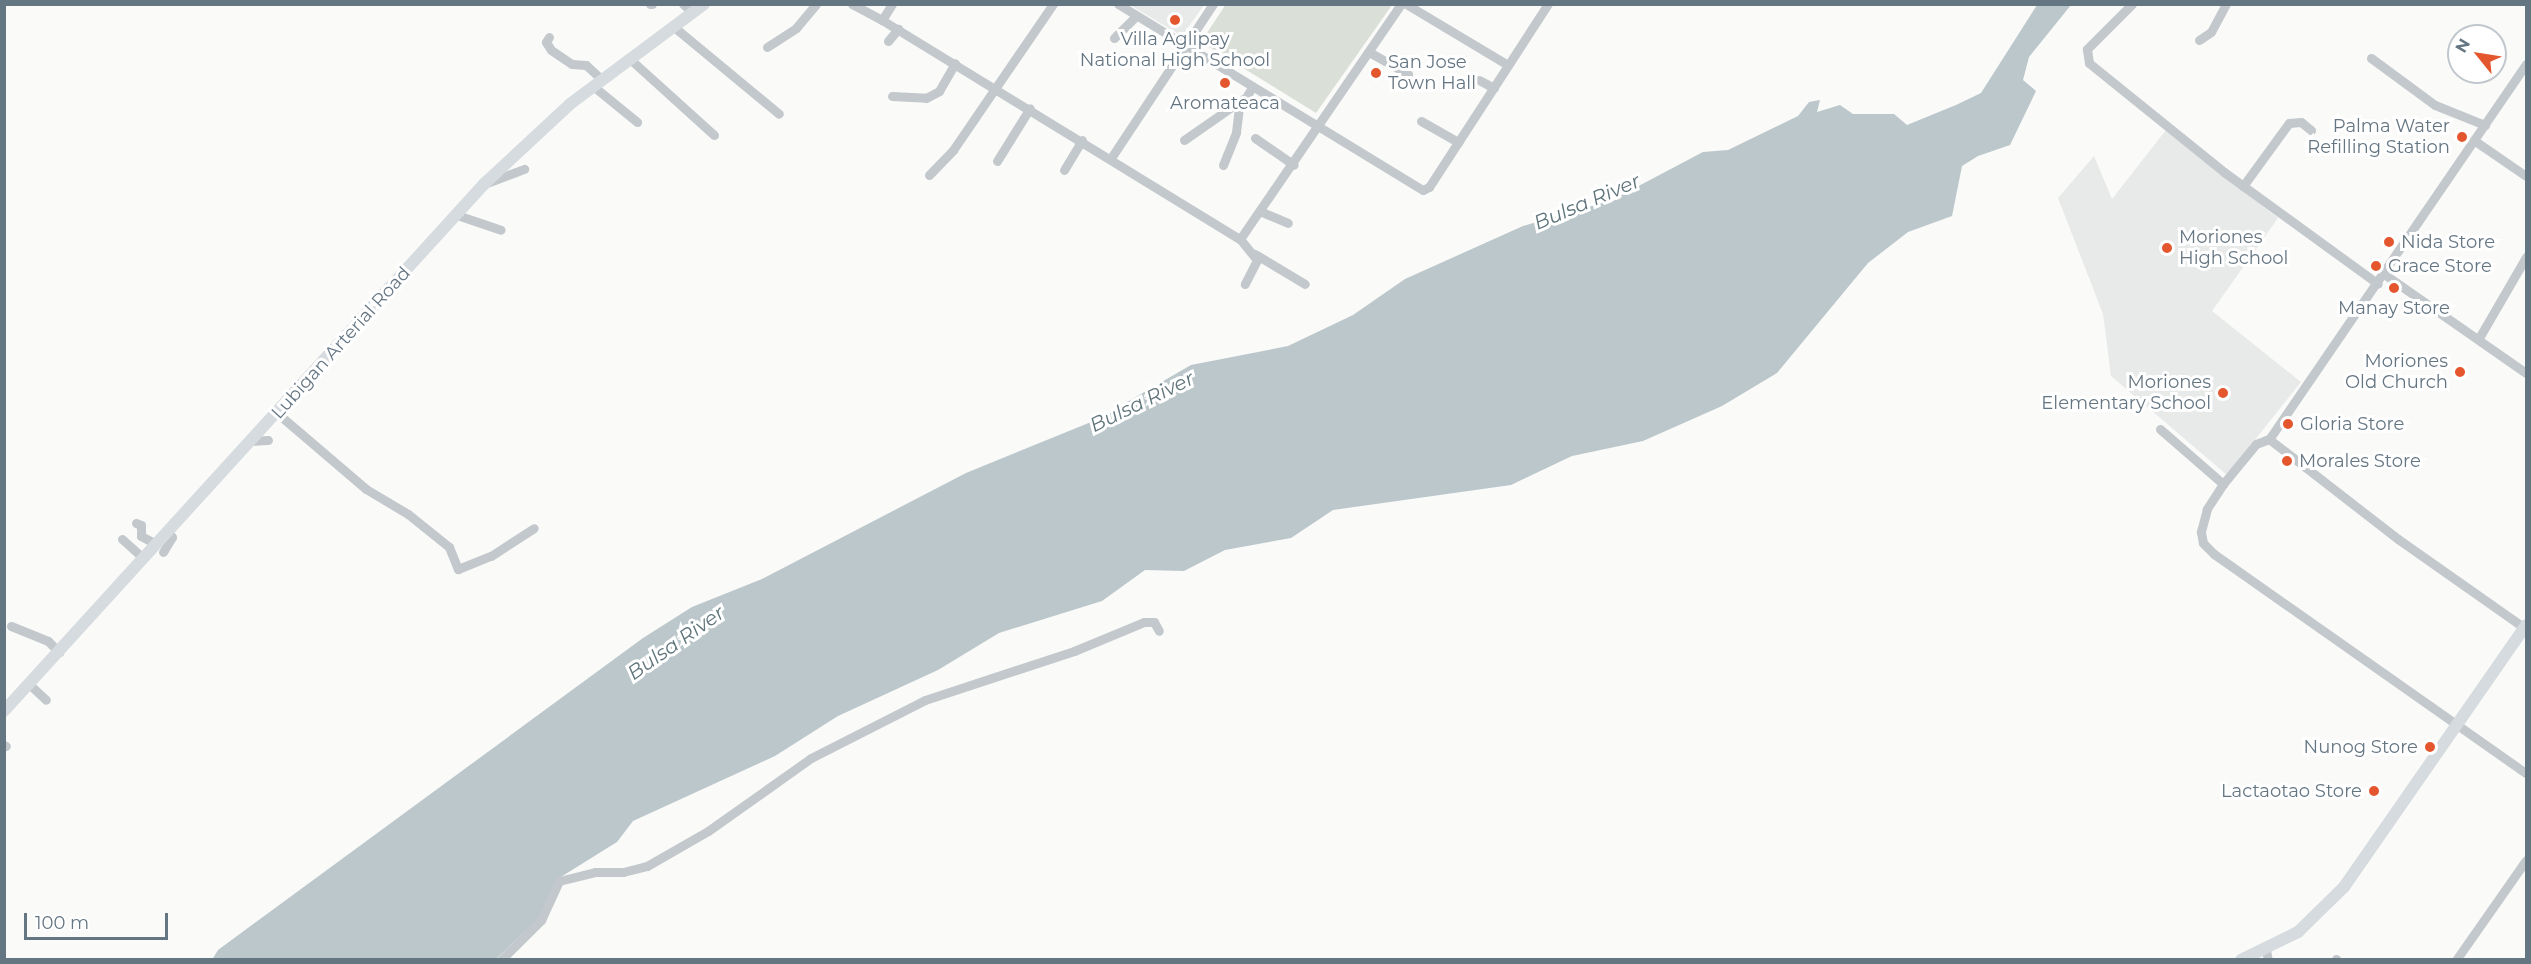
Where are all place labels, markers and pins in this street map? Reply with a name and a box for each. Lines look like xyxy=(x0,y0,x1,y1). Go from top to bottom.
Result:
marker: Villa Aglipay National High School xyxy=(1168,13,1182,27)
place label: Villa Aglipay National High School xyxy=(1080,29,1270,72)
place label: San Jose Town Hall xyxy=(1388,52,1476,94)
marker: San Jose Town Hall xyxy=(1369,66,1383,80)
marker: Aromateaca xyxy=(1218,76,1232,90)
place label: Aromateaca xyxy=(1170,92,1280,114)
place label: Palma Water Refilling Station xyxy=(2307,116,2450,158)
marker: Palma Water Refilling Station xyxy=(2455,130,2469,144)
place label: Moriones High School xyxy=(2179,227,2288,270)
place label: Nida Store xyxy=(2401,231,2495,253)
marker: Nida Store xyxy=(2382,235,2396,249)
marker: Moriones High School xyxy=(2160,241,2174,255)
place label: Grace Store xyxy=(2388,255,2492,277)
marker: Grace Store xyxy=(2369,259,2383,273)
marker: Manay Store xyxy=(2387,281,2401,295)
place label: Manay Store xyxy=(2338,297,2450,319)
place label: Moriones Old Church xyxy=(2345,351,2448,394)
marker: Moriones Old Church xyxy=(2453,365,2467,379)
place label: Moriones Elementary School xyxy=(2041,372,2211,415)
marker: Moriones Elementary School xyxy=(2216,386,2230,400)
place label: Gloria Store xyxy=(2300,413,2404,435)
marker: Gloria Store xyxy=(2281,417,2295,431)
place label: Morales Store xyxy=(2299,450,2421,472)
marker: Morales Store xyxy=(2280,454,2294,468)
place label: Nunog Store xyxy=(2304,736,2418,758)
marker: Nunog Store xyxy=(2423,740,2437,754)
place label: Lactaotao Store xyxy=(2221,780,2362,802)
marker: Lactaotao Store xyxy=(2367,784,2381,798)

